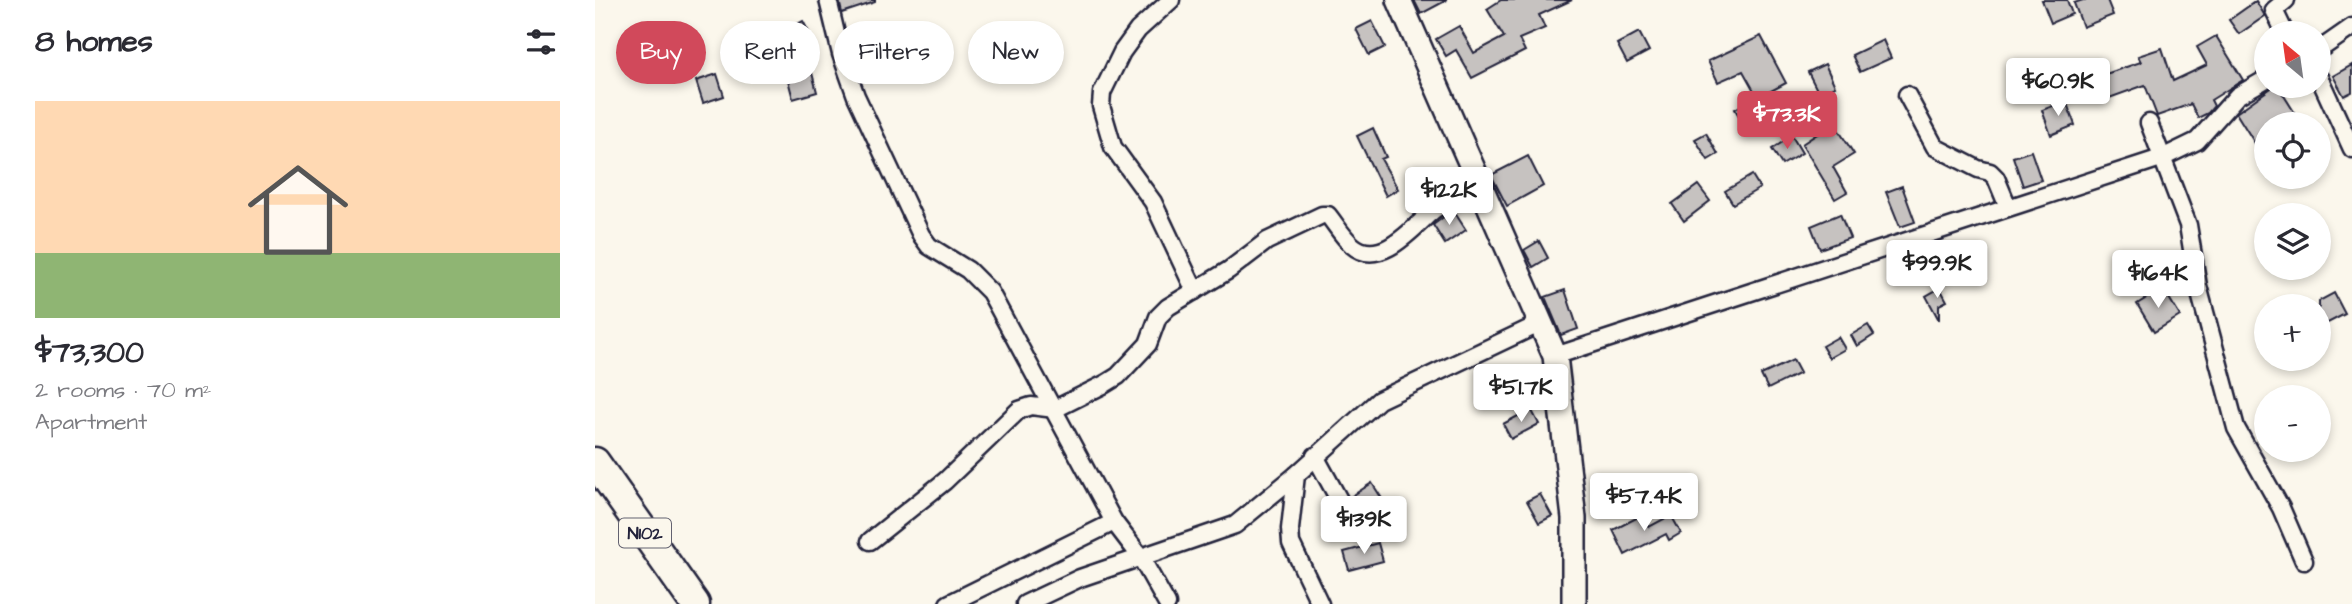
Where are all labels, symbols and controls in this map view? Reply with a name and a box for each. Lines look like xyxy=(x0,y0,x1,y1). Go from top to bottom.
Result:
text: 8 homes xyxy=(35,21,153,63)
chip: Buy xyxy=(616,21,706,84)
chip: Rent xyxy=(720,21,820,84)
chip: Filters xyxy=(834,21,954,84)
chip: New xyxy=(968,21,1064,84)
north arrow xyxy=(2254,21,2331,98)
map controls xyxy=(2254,21,2331,462)
icon: filters xyxy=(522,23,560,61)
pin: $60.9K xyxy=(2001,58,2115,118)
text: $60.9K xyxy=(2022,65,2094,97)
pin: $73.3K xyxy=(1730,92,1844,151)
text: $73.3K xyxy=(1753,98,1821,130)
button: locate xyxy=(2254,112,2331,189)
icon: home xyxy=(235,147,361,273)
pin: $122K xyxy=(1400,168,1498,227)
text: $122K xyxy=(1421,174,1477,206)
button: layers xyxy=(2254,203,2331,280)
pin: $99.9K xyxy=(1880,240,1994,300)
text: $99.9K xyxy=(1902,247,1972,279)
pin: $164K xyxy=(2109,250,2207,310)
text: $164K xyxy=(2128,257,2188,289)
button: + xyxy=(2254,294,2331,371)
text: $73,300 xyxy=(35,332,144,374)
pin: $51.7K xyxy=(1464,364,1578,424)
text: $51.7K xyxy=(1489,371,1553,403)
text: 2 rooms · 70 m² xyxy=(35,374,211,406)
button: − xyxy=(2254,385,2331,462)
text: Apartment xyxy=(35,406,147,438)
pin: $57.4K xyxy=(1587,474,1701,533)
text: $57.4K xyxy=(1606,480,1682,512)
pin: $139K xyxy=(1315,496,1413,556)
text: $139K xyxy=(1337,503,1391,535)
road number: N102 xyxy=(619,518,671,548)

